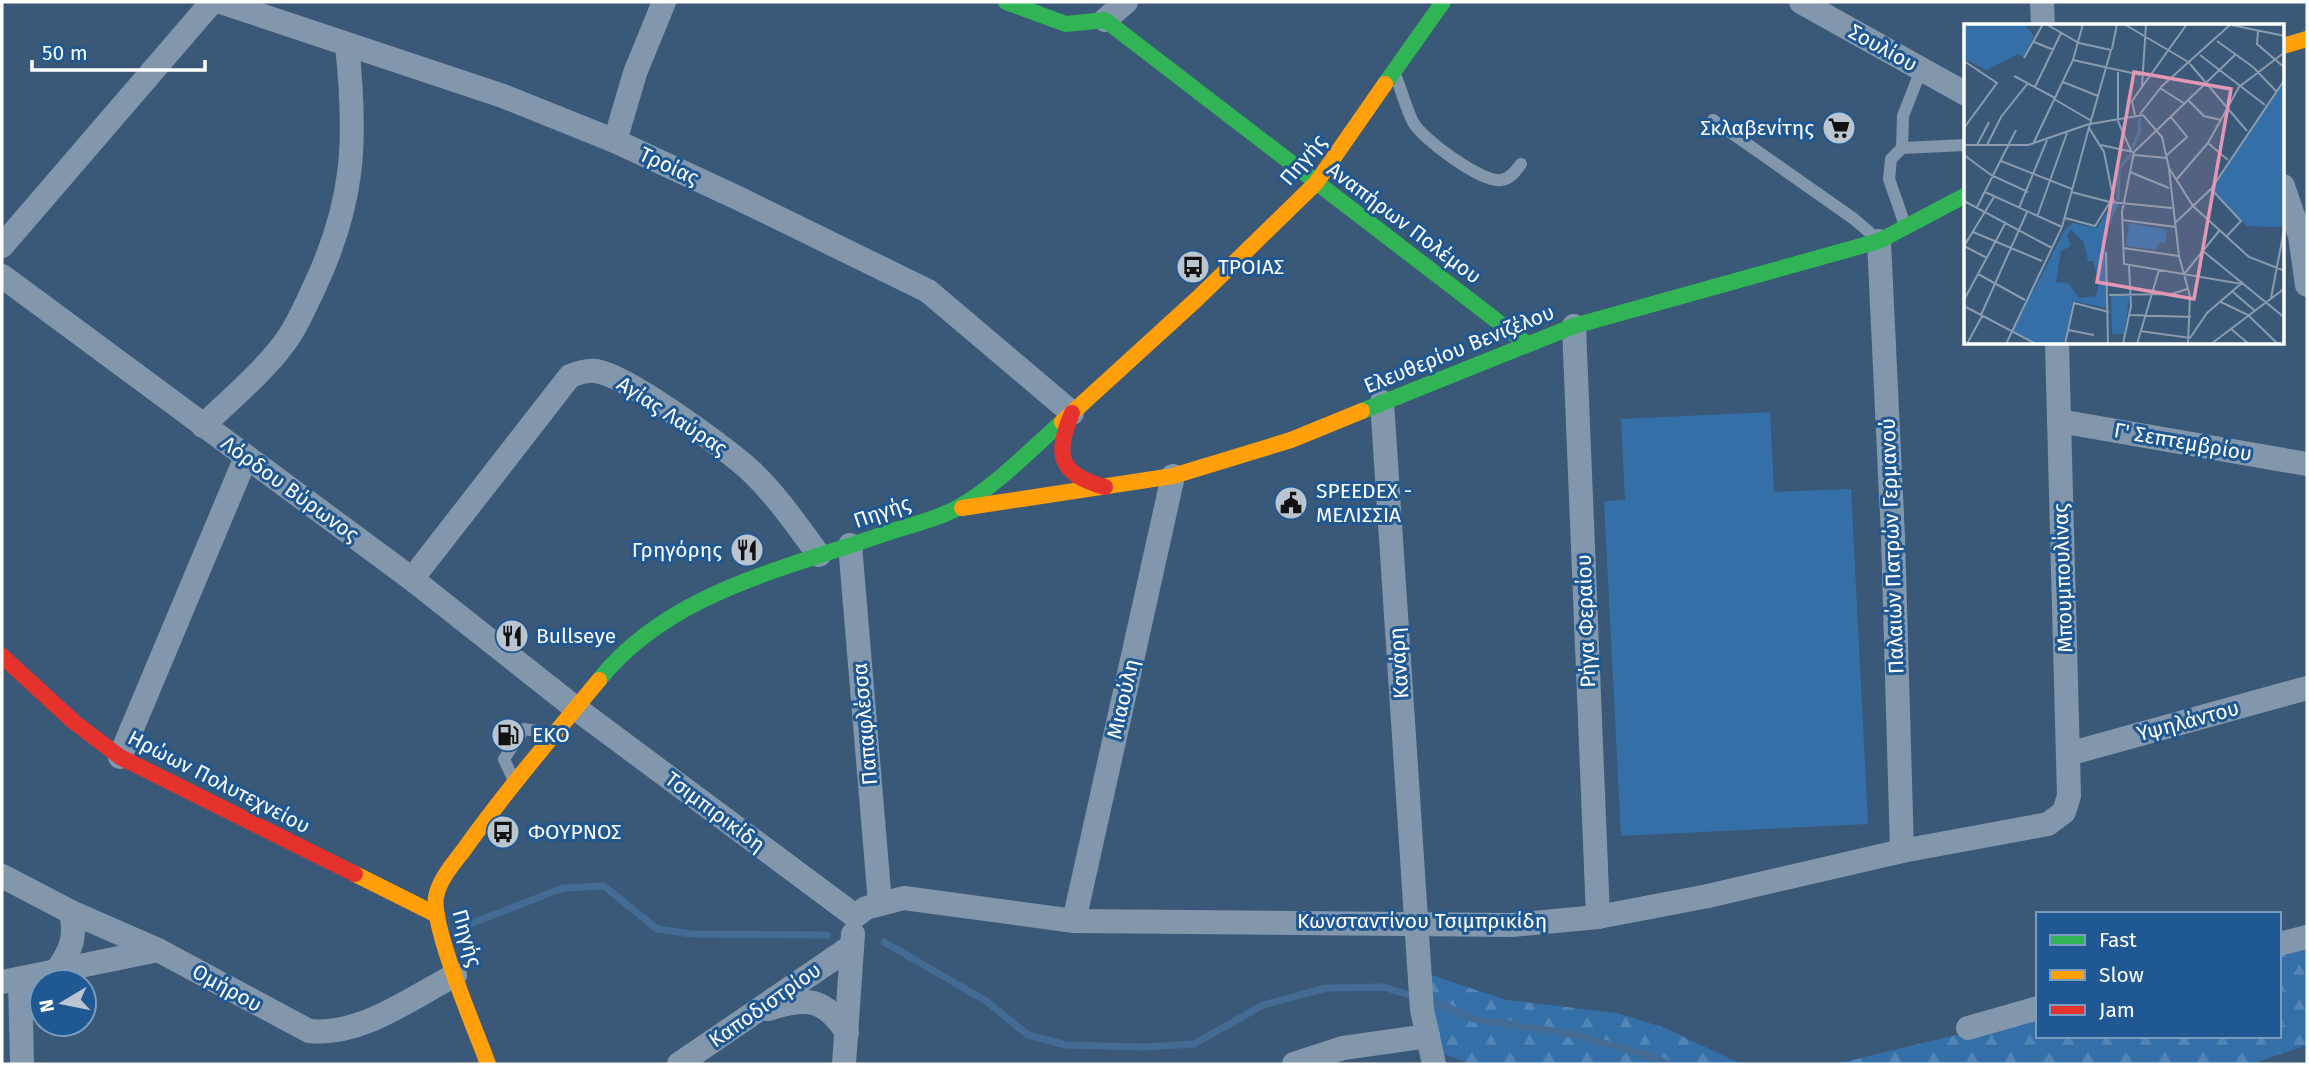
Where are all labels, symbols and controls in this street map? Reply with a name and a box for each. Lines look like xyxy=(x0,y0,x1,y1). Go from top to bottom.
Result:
street label: Σουλίου xyxy=(1844,19,1922,77)
inset map xyxy=(1964,24,2284,345)
scale bar xyxy=(32,28,205,72)
text: 50 m xyxy=(42,40,88,66)
supermarket icon: Σκλαβενίτης xyxy=(1820,109,1858,147)
place label: Σκλαβενίτης xyxy=(1700,115,1814,141)
street label: Πηγής xyxy=(1274,129,1332,191)
street label: Τροίας xyxy=(635,141,703,191)
street label: Αναπήρων Πολέμου xyxy=(1322,157,1486,289)
bus stop icon: ΤΡΟΙΑΣ xyxy=(1174,248,1212,286)
place label: ΤΡΟΙΑΣ xyxy=(1218,254,1284,280)
street label: Ελευθερίου Βενιζέλου xyxy=(1360,299,1558,399)
street label: Αγίας Λαύρας xyxy=(612,371,732,461)
street label: Γ' Σεπτεμβρίου xyxy=(2112,417,2254,467)
street label: Παλαιών Πατρών Γερμανού xyxy=(1875,418,1909,674)
street label: Λόρδου Βύρωνος xyxy=(216,430,364,548)
place label: SPEEDEX - ΜΕΛΙΣΣΙΑ xyxy=(1316,478,1412,528)
public building icon: SPEEDEX - ΜΕΛΙΣΣΙΑ xyxy=(1272,484,1310,522)
street label: Πηγής xyxy=(850,490,914,534)
street label: Μπουμπουλίνας xyxy=(2047,503,2079,653)
restaurant icon: Γρηγόρης xyxy=(728,531,766,569)
place label: Γρηγόρης xyxy=(632,537,722,563)
street label: Ρήγα Φεραίου xyxy=(1571,554,1601,688)
restaurant icon: Bullseye xyxy=(493,617,531,655)
place label: Bullseye xyxy=(536,623,616,649)
street label: Κανάρη xyxy=(1384,626,1414,700)
street label: Μιαούλη xyxy=(1101,656,1145,742)
street label: Παπαφλέσσα xyxy=(847,662,883,786)
street label: Υψηλάντου xyxy=(2134,695,2242,747)
fuel station icon: EKO xyxy=(489,716,527,754)
place label: EKO xyxy=(532,722,570,748)
street label: Ηρώων Πολυτεχνείου xyxy=(123,725,315,839)
street label: Τσιμπιρικίδη xyxy=(660,766,770,858)
bus stop icon: ΦΟΥΡΝΟΣ xyxy=(484,813,522,851)
place label: ΦΟΥΡΝΟΣ xyxy=(528,819,622,845)
street label: Πηγής xyxy=(446,906,488,970)
street label: Κωνσταντίνου Τσιμπρικίδη xyxy=(1297,908,1547,934)
legend xyxy=(2036,912,2281,1038)
text: Fast xyxy=(2099,927,2137,953)
street label: Καποδιστρίου xyxy=(704,957,826,1053)
street label: Ομήρου xyxy=(188,958,266,1018)
text: Slow xyxy=(2099,962,2144,988)
north arrow xyxy=(28,968,98,1038)
text: Jam xyxy=(2099,997,2135,1023)
text: N xyxy=(34,998,59,1014)

